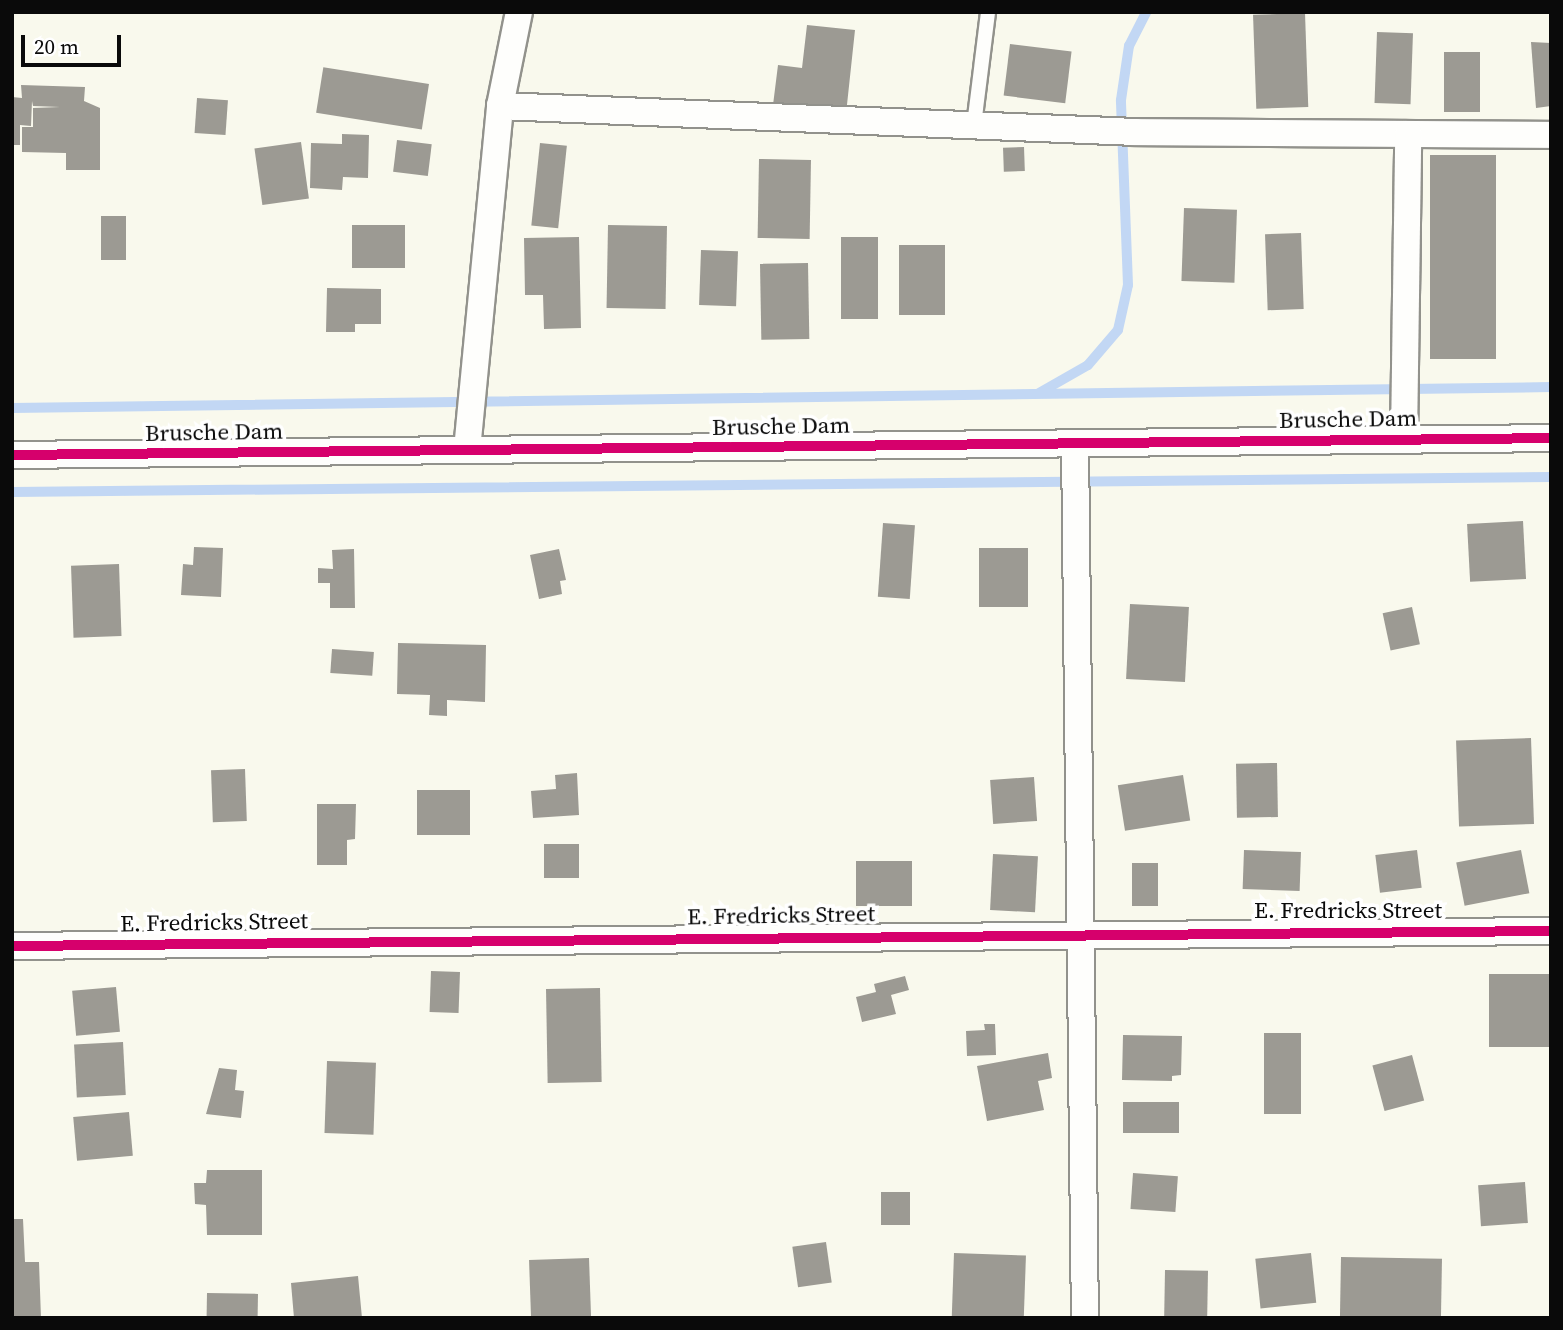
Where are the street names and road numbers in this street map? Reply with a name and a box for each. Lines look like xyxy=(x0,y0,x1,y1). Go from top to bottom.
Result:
street label: Brusche Dam xyxy=(1279,404,1417,434)
street label: Brusche Dam xyxy=(712,411,850,441)
street label: Brusche Dam xyxy=(145,417,283,447)
street label: E. Fredricks Street xyxy=(1254,896,1442,924)
street label: E. Fredricks Street xyxy=(687,900,875,930)
street label: E. Fredricks Street xyxy=(120,907,308,937)

